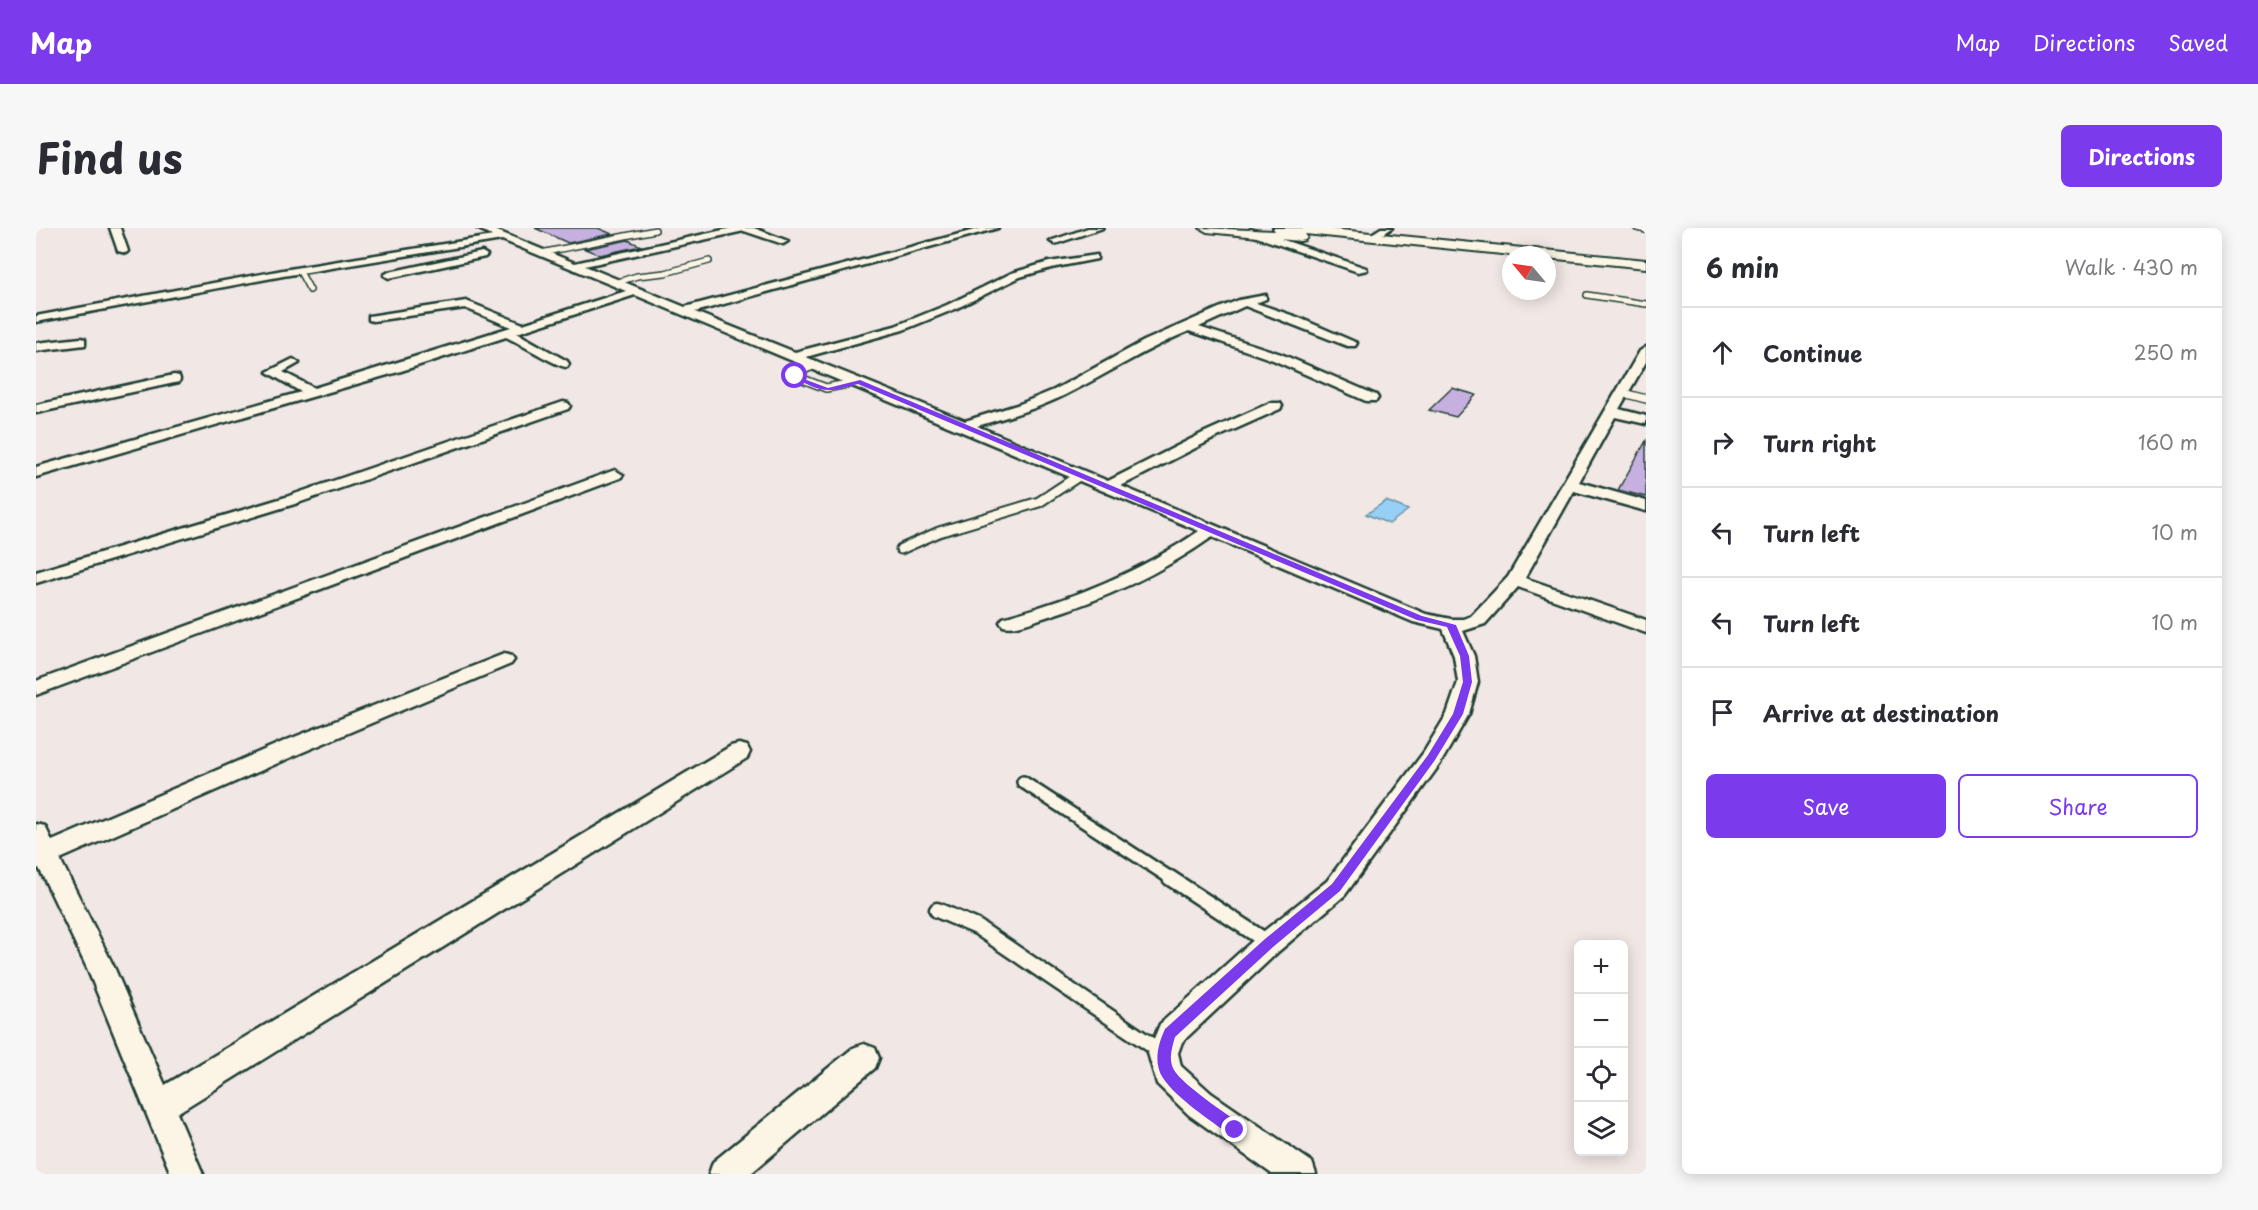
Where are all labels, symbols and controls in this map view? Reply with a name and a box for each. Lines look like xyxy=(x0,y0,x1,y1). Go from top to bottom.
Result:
text: Map xyxy=(30,21,92,64)
text: Map xyxy=(1955,26,2000,58)
text: Directions xyxy=(2033,26,2135,58)
text: Saved xyxy=(2168,26,2228,58)
text: Find us xyxy=(36,125,183,188)
button: Directions xyxy=(2061,125,2222,187)
north arrow xyxy=(1502,246,1556,300)
text: 6 min xyxy=(1706,248,1779,287)
text: Walk · 430 m xyxy=(2065,252,2198,282)
icon: ahead xyxy=(1706,336,1739,369)
text: Continue xyxy=(1763,336,1862,369)
text: 250 m xyxy=(2134,337,2198,367)
route start xyxy=(781,362,807,388)
icon: right xyxy=(1706,426,1739,459)
text: Turn right xyxy=(1763,426,1876,459)
text: 160 m xyxy=(2138,427,2198,457)
icon: left xyxy=(1706,516,1739,549)
text: Turn left xyxy=(1763,516,1860,549)
text: 10 m xyxy=(2151,517,2198,547)
icon: left xyxy=(1706,606,1739,639)
text: Turn left xyxy=(1763,606,1860,639)
text: 10 m xyxy=(2151,607,2198,637)
icon: arrive xyxy=(1706,696,1739,729)
text: Arrive at destination xyxy=(1763,696,1999,729)
button: Save xyxy=(1706,774,1946,838)
button: Share xyxy=(1958,774,2198,838)
map controls xyxy=(1574,940,1628,1156)
button: + xyxy=(1574,940,1628,994)
button: − xyxy=(1574,994,1628,1048)
button: locate xyxy=(1574,1048,1628,1102)
button: layers xyxy=(1574,1102,1628,1156)
route end xyxy=(1221,1116,1247,1142)

